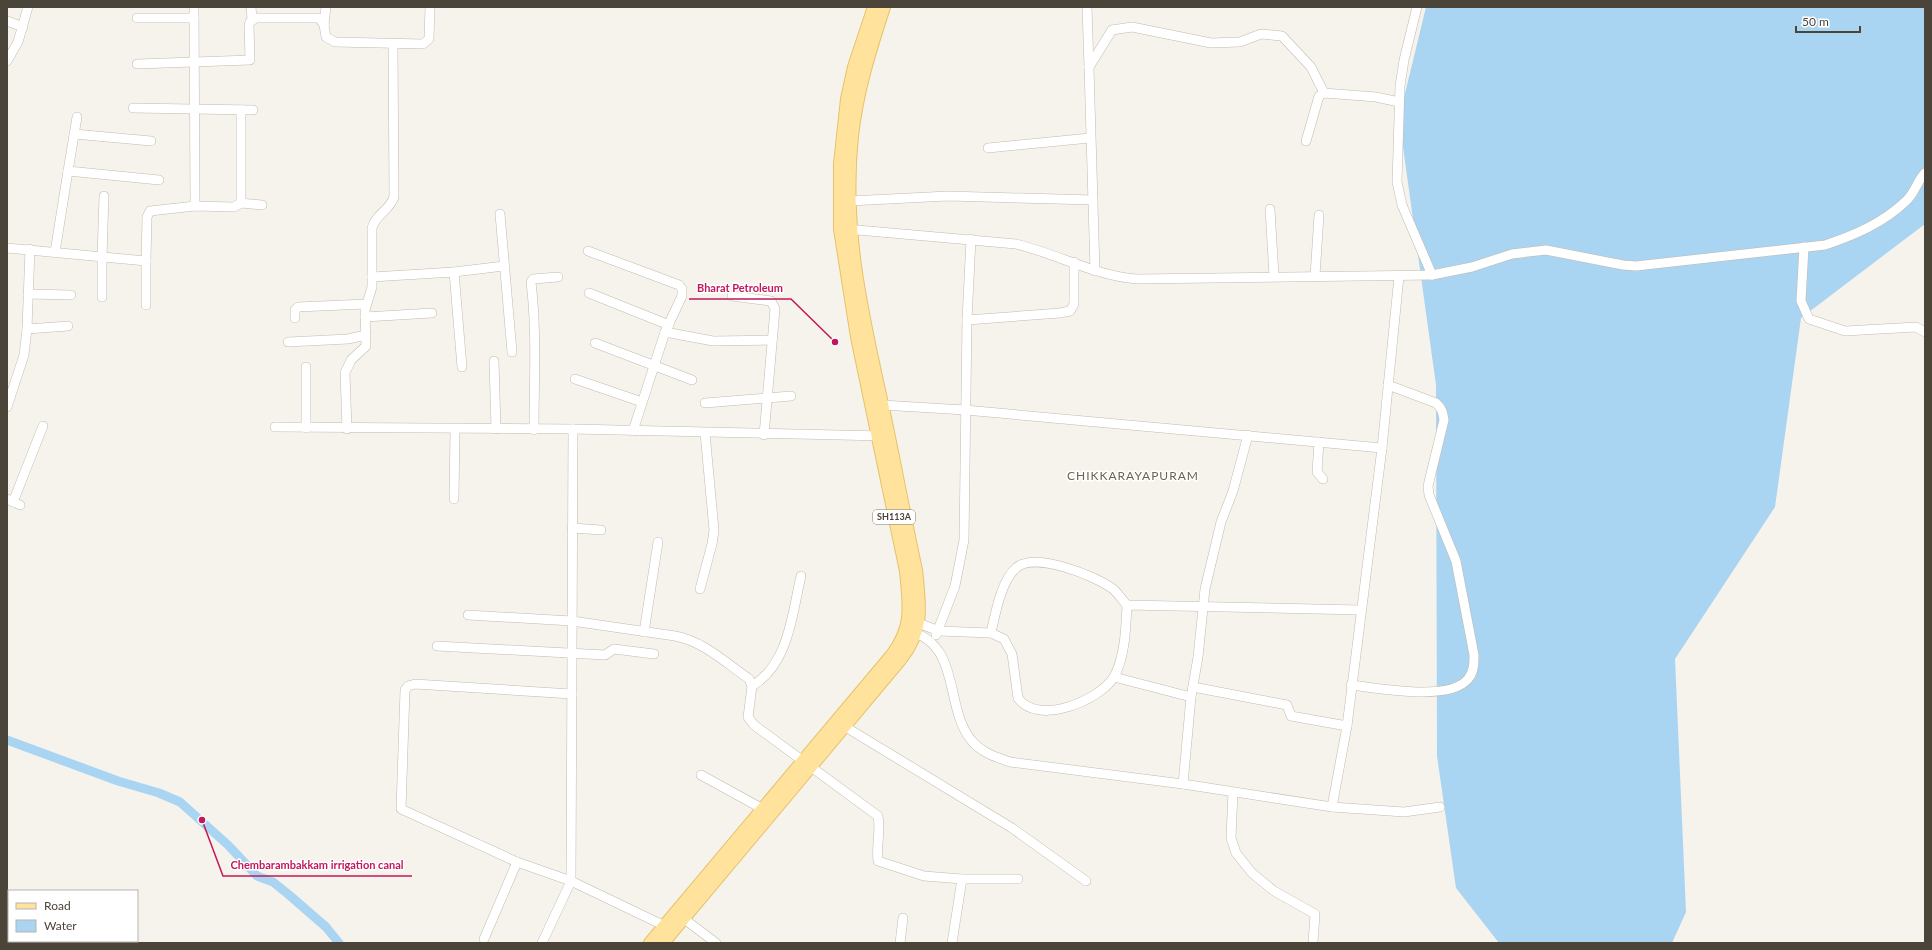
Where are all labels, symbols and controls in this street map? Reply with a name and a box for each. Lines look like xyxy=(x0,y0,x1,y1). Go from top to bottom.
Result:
scale bar xyxy=(1796,8,1860,34)
text: 50 m xyxy=(1802,14,1829,29)
callout: Bharat Petroleum xyxy=(689,276,791,299)
text: Bharat Petroleum xyxy=(697,281,783,294)
district label: CHIKKARAYAPURAM xyxy=(1067,468,1199,483)
road number: SH113A xyxy=(873,510,915,524)
callout: Chembarambakkam irrigation canal xyxy=(223,853,412,876)
text: Chembarambakkam irrigation canal xyxy=(230,858,404,871)
legend xyxy=(8,890,138,942)
text: Road xyxy=(44,898,71,913)
text: Water xyxy=(44,918,77,933)

